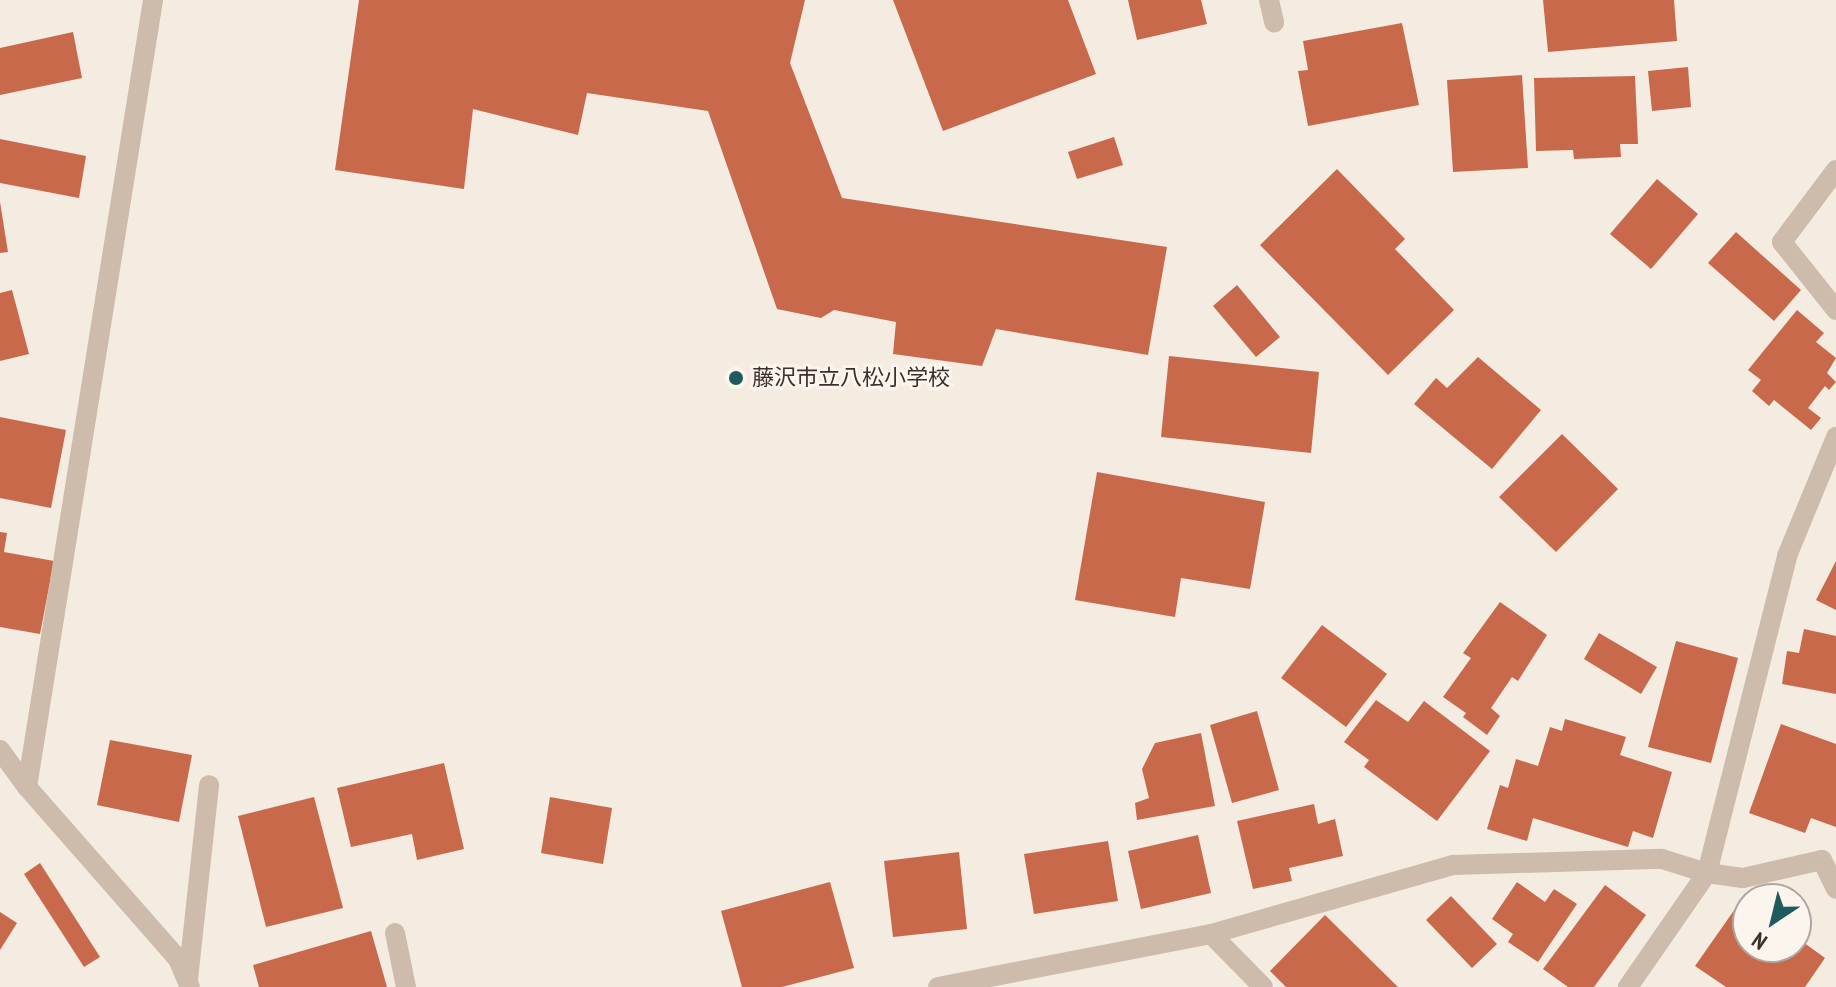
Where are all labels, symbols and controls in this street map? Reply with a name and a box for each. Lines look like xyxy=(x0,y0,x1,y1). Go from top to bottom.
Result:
place label: 藤沢市立八松小学校 xyxy=(752,365,950,391)
marker: 藤沢市立八松小学校 xyxy=(727,369,745,387)
north arrow xyxy=(1732,883,1812,963)
text: N xyxy=(1746,926,1772,956)

